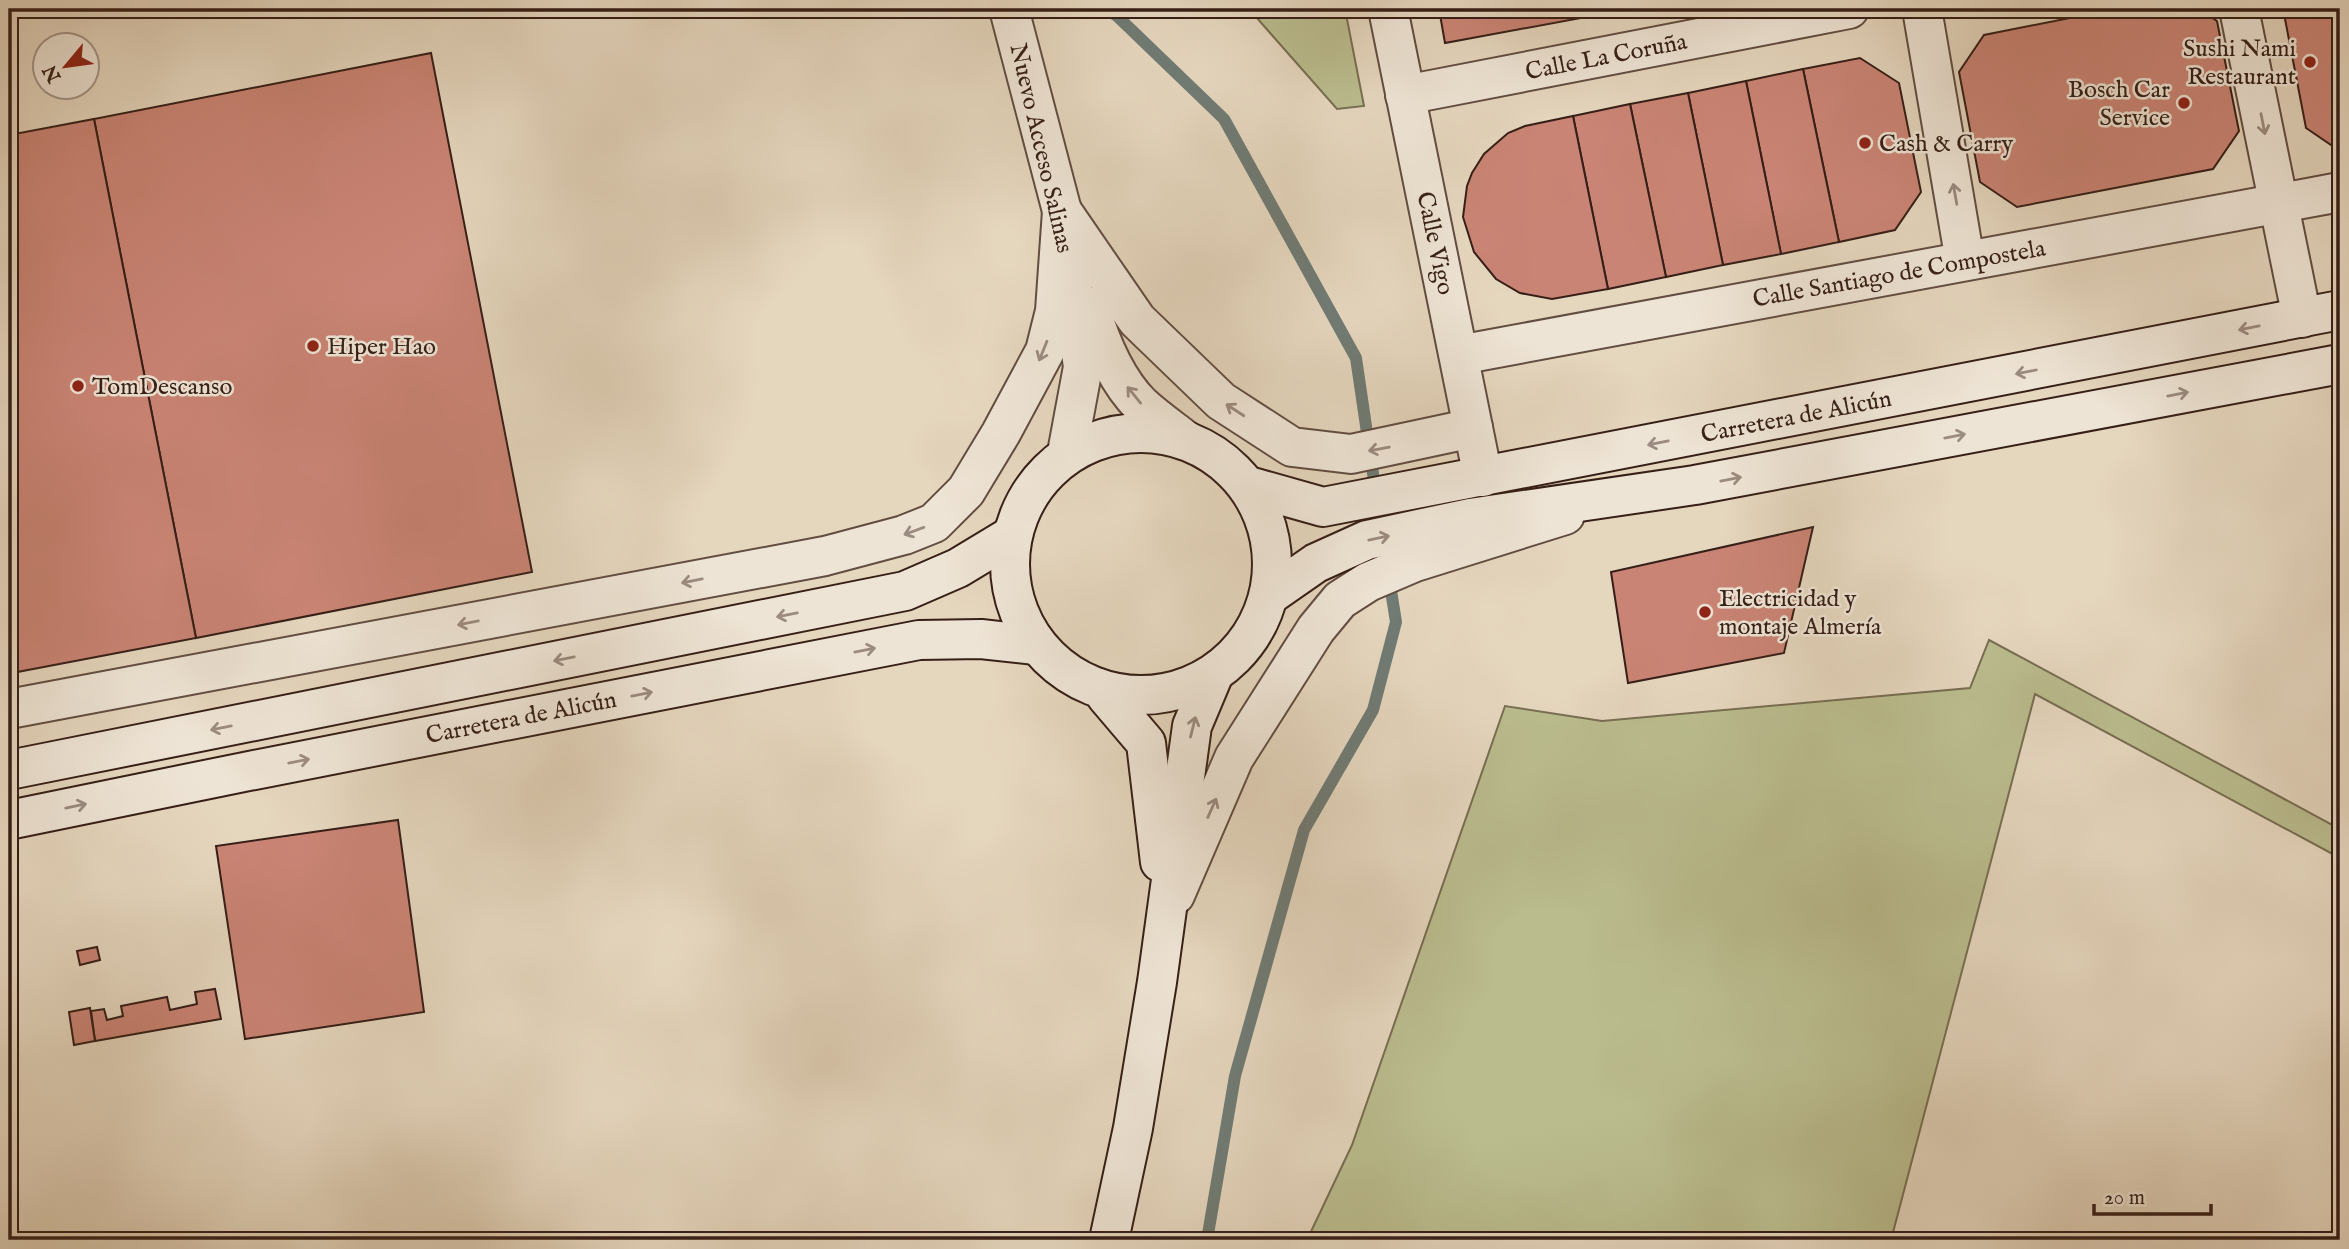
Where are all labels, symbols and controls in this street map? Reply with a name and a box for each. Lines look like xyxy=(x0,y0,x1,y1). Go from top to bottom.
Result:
street label: Calle La Coruña xyxy=(1523,26,1690,88)
north arrow xyxy=(32,32,102,102)
place label: Sushi Nami Restaurant xyxy=(2183,34,2296,93)
street label: Nuevo Acceso Salinas xyxy=(1001,41,1080,256)
marker: Sushi Nami Restaurant xyxy=(2302,54,2318,70)
text: N xyxy=(38,60,68,87)
place label: Bosch Car Service xyxy=(2068,75,2170,134)
marker: Bosch Car Service xyxy=(2176,95,2192,111)
one-way arrow xyxy=(2256,112,2270,135)
place label: Cash & Carry xyxy=(1879,129,2013,160)
marker: Cash & Carry xyxy=(1857,135,1873,151)
one-way arrow xyxy=(1948,183,1961,206)
street label: Calle Vigo xyxy=(1408,189,1461,298)
street label: Calle Santiago de Compostela xyxy=(1751,233,2049,315)
one-way arrow xyxy=(2238,322,2261,335)
place label: Hiper Hao xyxy=(327,332,436,363)
marker: Hiper Hao xyxy=(305,338,321,354)
one-way arrow xyxy=(1036,339,1049,361)
one-way arrow xyxy=(2015,365,2038,379)
place label: TomDescanso xyxy=(92,372,232,403)
marker: TomDescanso xyxy=(70,378,86,394)
street label: Carretera de Alicún xyxy=(1698,384,1894,451)
one-way arrow xyxy=(1126,387,1141,405)
one-way arrow xyxy=(2166,387,2189,401)
one-way arrow xyxy=(1226,403,1245,417)
one-way arrow xyxy=(1943,429,1966,443)
one-way arrow xyxy=(1647,437,1670,450)
one-way arrow xyxy=(1368,442,1391,456)
one-way arrow xyxy=(1719,471,1742,485)
one-way arrow xyxy=(903,526,925,538)
one-way arrow xyxy=(1367,531,1390,544)
one-way arrow xyxy=(681,574,704,588)
place label: Electricidad y montaje Almería xyxy=(1719,584,1882,643)
marker: Electricidad y montaje Almería xyxy=(1697,604,1713,620)
one-way arrow xyxy=(776,608,799,622)
one-way arrow xyxy=(458,616,480,630)
one-way arrow xyxy=(853,643,876,656)
one-way arrow xyxy=(553,653,576,667)
street label: Carretera de Alicún xyxy=(423,685,619,752)
one-way arrow xyxy=(630,686,653,700)
one-way arrow xyxy=(1187,717,1200,739)
one-way arrow xyxy=(210,722,233,735)
one-way arrow xyxy=(287,754,309,767)
one-way arrow xyxy=(1206,798,1219,819)
one-way arrow xyxy=(64,799,87,813)
scale bar xyxy=(2094,1172,2211,1216)
text: 20 m xyxy=(2104,1185,2145,1212)

